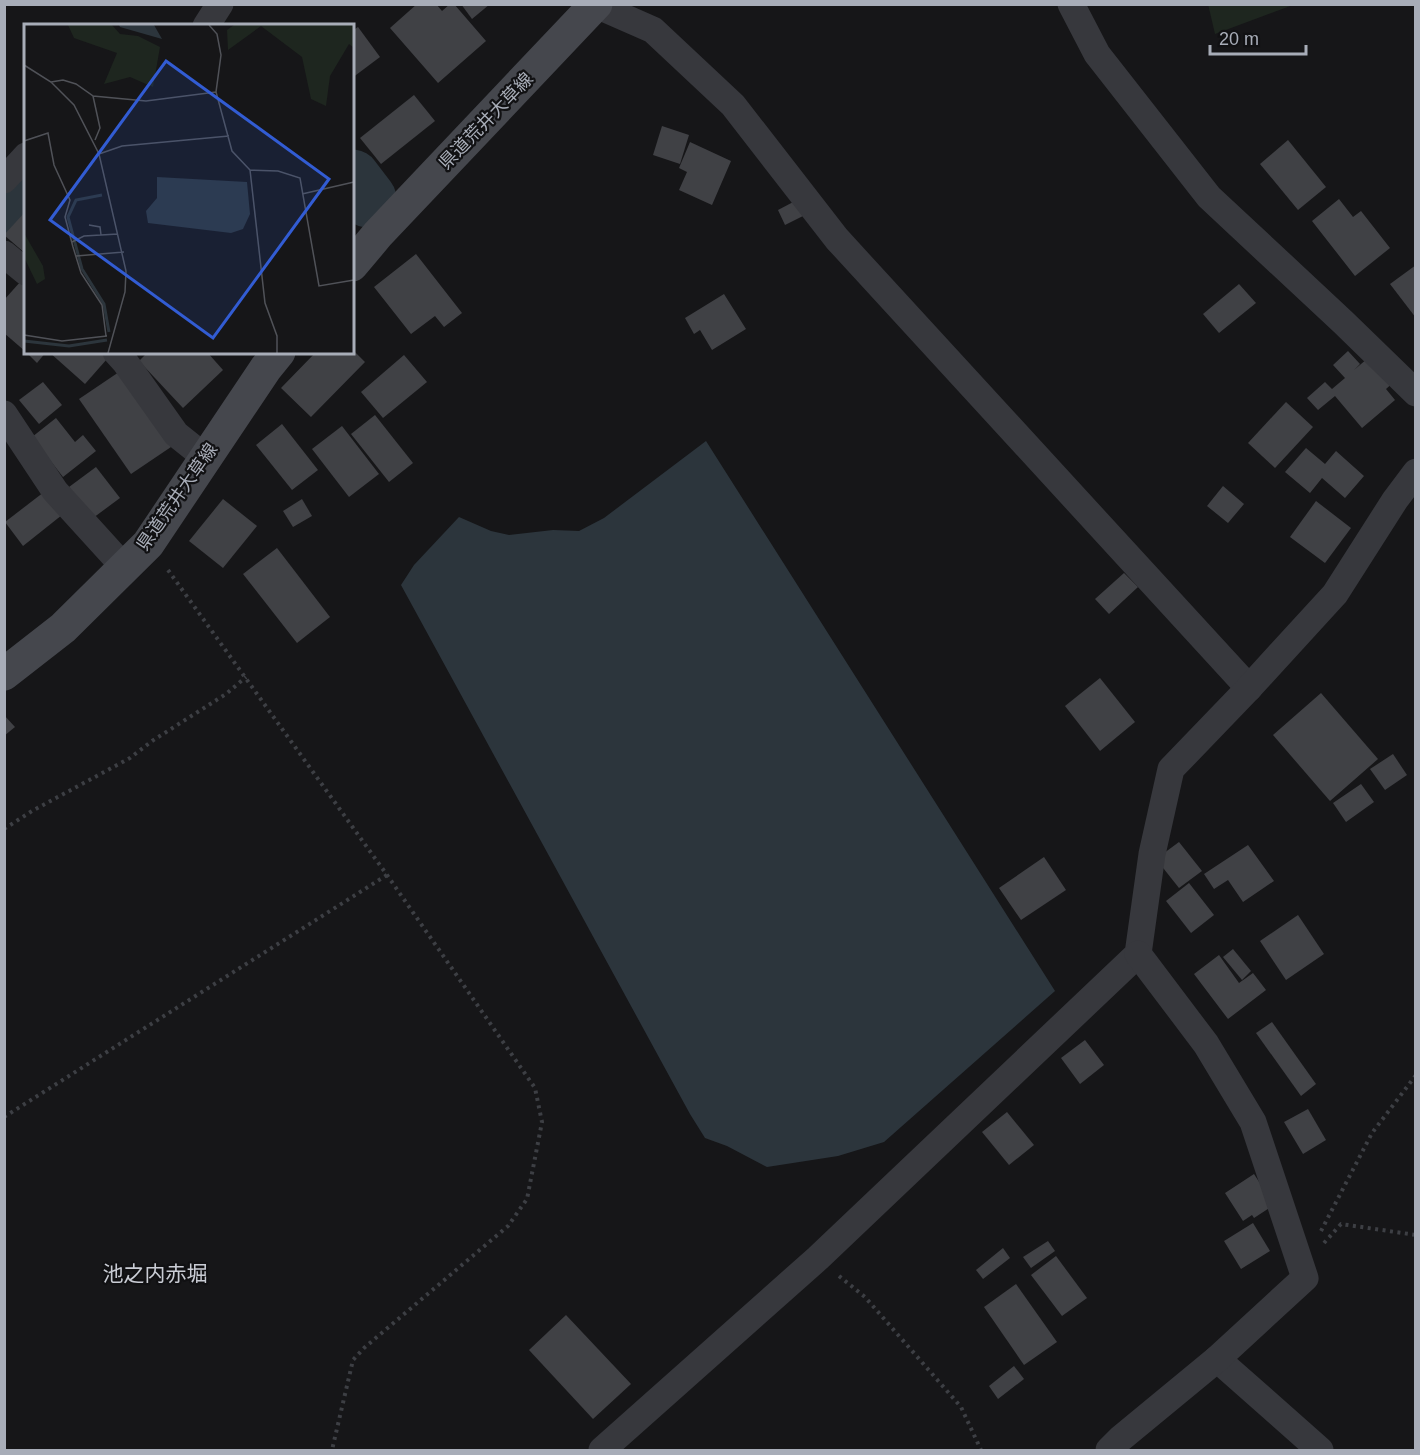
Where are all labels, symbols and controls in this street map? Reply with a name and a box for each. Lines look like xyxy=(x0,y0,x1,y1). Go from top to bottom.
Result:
scale bar xyxy=(1210,18,1306,56)
inset map xyxy=(24,24,354,354)
text: 20 m xyxy=(1219,29,1259,49)
street label: 県道荒井大草線 xyxy=(435,69,537,173)
street label: 県道荒井大草線 xyxy=(133,440,221,554)
district label: 池之内赤堀 xyxy=(103,1262,208,1285)

